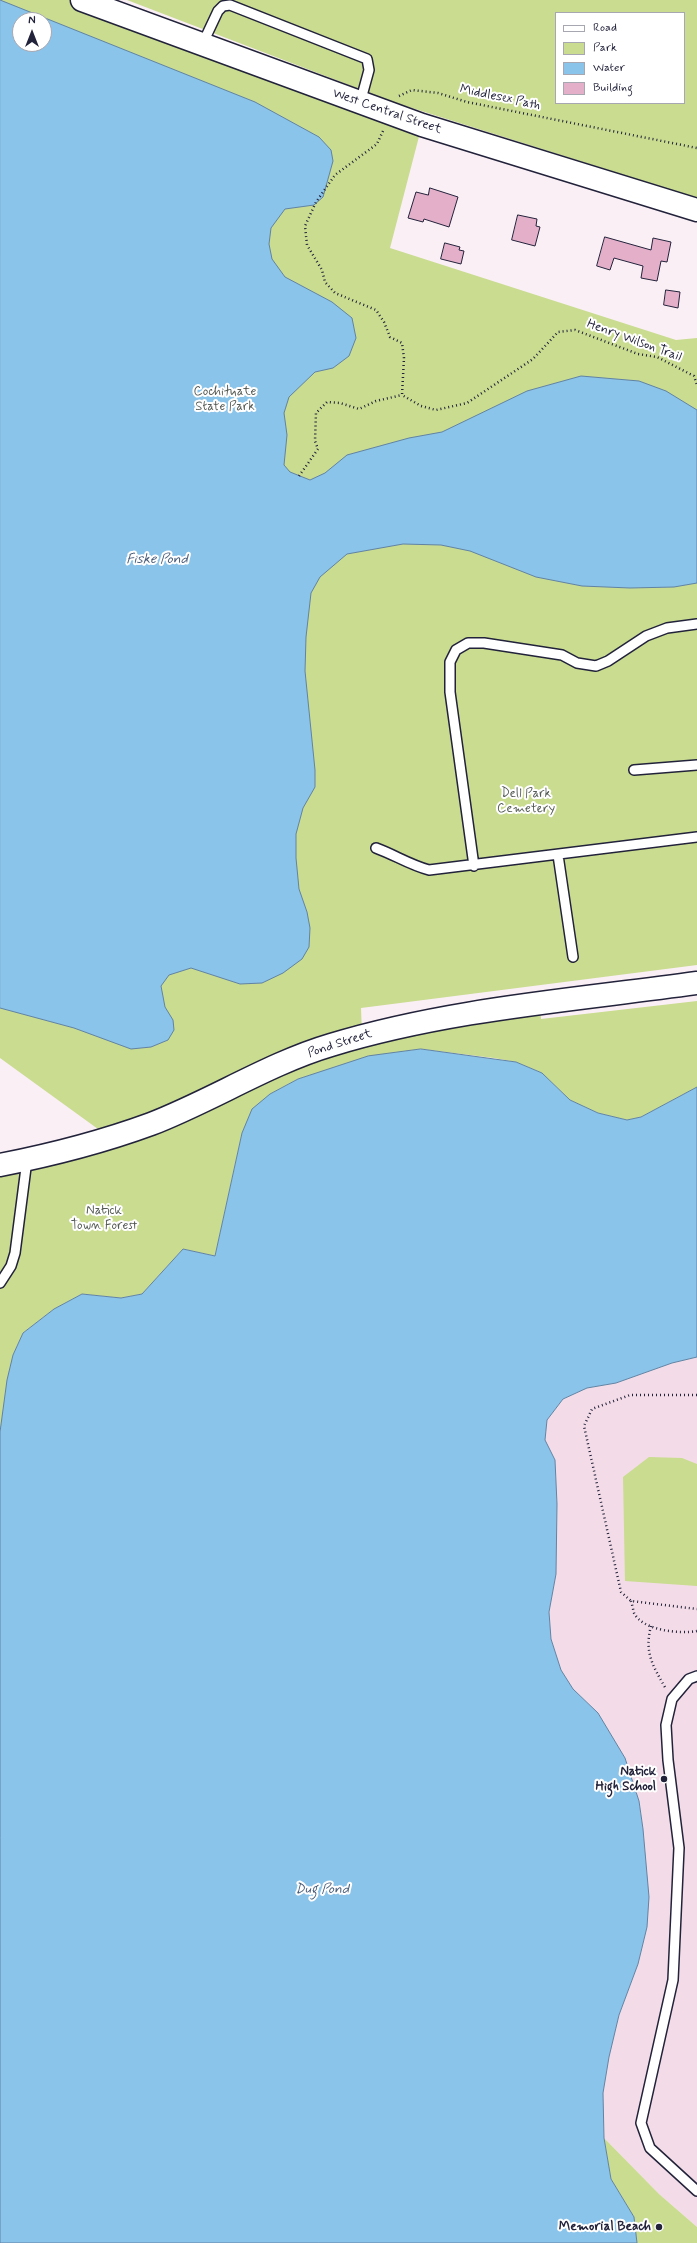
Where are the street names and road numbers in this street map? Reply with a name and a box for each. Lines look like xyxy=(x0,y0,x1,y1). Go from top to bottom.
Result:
street label: Middlesex Path xyxy=(458,82,542,114)
street label: West Central Street xyxy=(330,86,444,138)
street label: Henry Wilson Trail xyxy=(585,317,683,365)
street label: Pond Street xyxy=(306,1026,374,1062)

